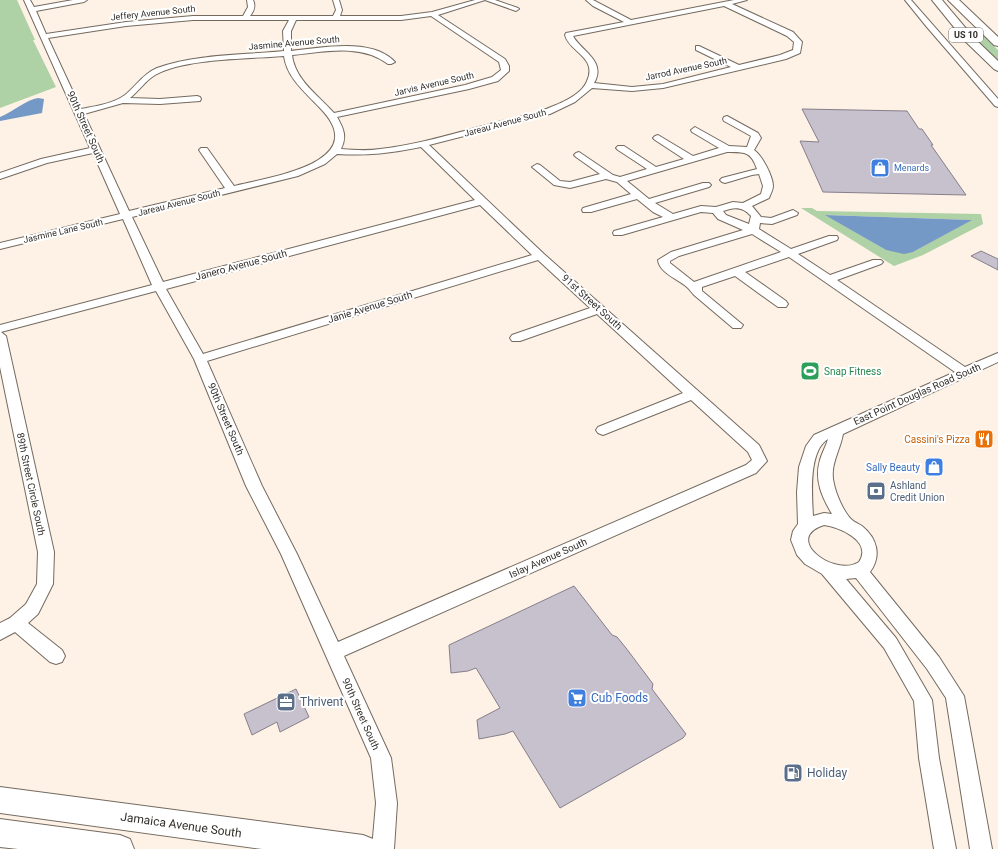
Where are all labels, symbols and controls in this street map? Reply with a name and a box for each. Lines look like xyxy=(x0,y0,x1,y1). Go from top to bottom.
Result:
street label: Jeffery Avenue South xyxy=(110,4,196,22)
road number: US 10 xyxy=(949,28,983,42)
street label: Jasmine Avenue South xyxy=(248,34,340,52)
street label: Jarrod Avenue South xyxy=(644,55,728,83)
street label: Jarvis Avenue South xyxy=(393,70,475,98)
street label: 90th Street South xyxy=(65,89,107,165)
street label: Jareau Avenue South xyxy=(463,107,547,139)
shop icon: Menards xyxy=(869,157,891,179)
place label: Menards xyxy=(894,163,930,173)
street label: Jareau Avenue South xyxy=(137,188,221,218)
street label: Jasmine Lane South xyxy=(22,217,104,245)
street label: Janero Avenue South xyxy=(194,247,288,283)
street label: 91st Street South xyxy=(560,272,624,332)
street label: Janie Avenue South xyxy=(326,289,414,325)
sports icon: Snap Fitness xyxy=(799,360,821,382)
street label: East Point Douglas Road South xyxy=(852,361,982,427)
place label: Snap Fitness xyxy=(824,366,881,377)
street label: 90th Street South xyxy=(206,381,246,457)
restaurant icon: Cassini's Pizza xyxy=(973,428,995,450)
street label: 89th Street Circle South xyxy=(15,432,47,536)
place label: Cassini's Pizza xyxy=(904,434,970,445)
shop icon: Sally Beauty xyxy=(923,456,945,478)
place label: Sally Beauty xyxy=(866,462,920,473)
bank icon: Ashland Credit Union xyxy=(865,480,887,502)
place label: Ashland Credit Union xyxy=(890,480,945,503)
street label: Islay Avenue South xyxy=(507,536,589,580)
street label: 90th Street South xyxy=(340,676,382,752)
supermarket icon: Cub Foods xyxy=(566,687,588,709)
office icon: Thrivent xyxy=(275,691,297,713)
place label: Cub Foods xyxy=(591,691,648,705)
place label: Thrivent xyxy=(300,695,343,709)
fuel station icon: Holiday xyxy=(782,762,804,784)
place label: Holiday xyxy=(807,766,847,780)
street label: Jamaica Avenue South xyxy=(119,810,243,840)

